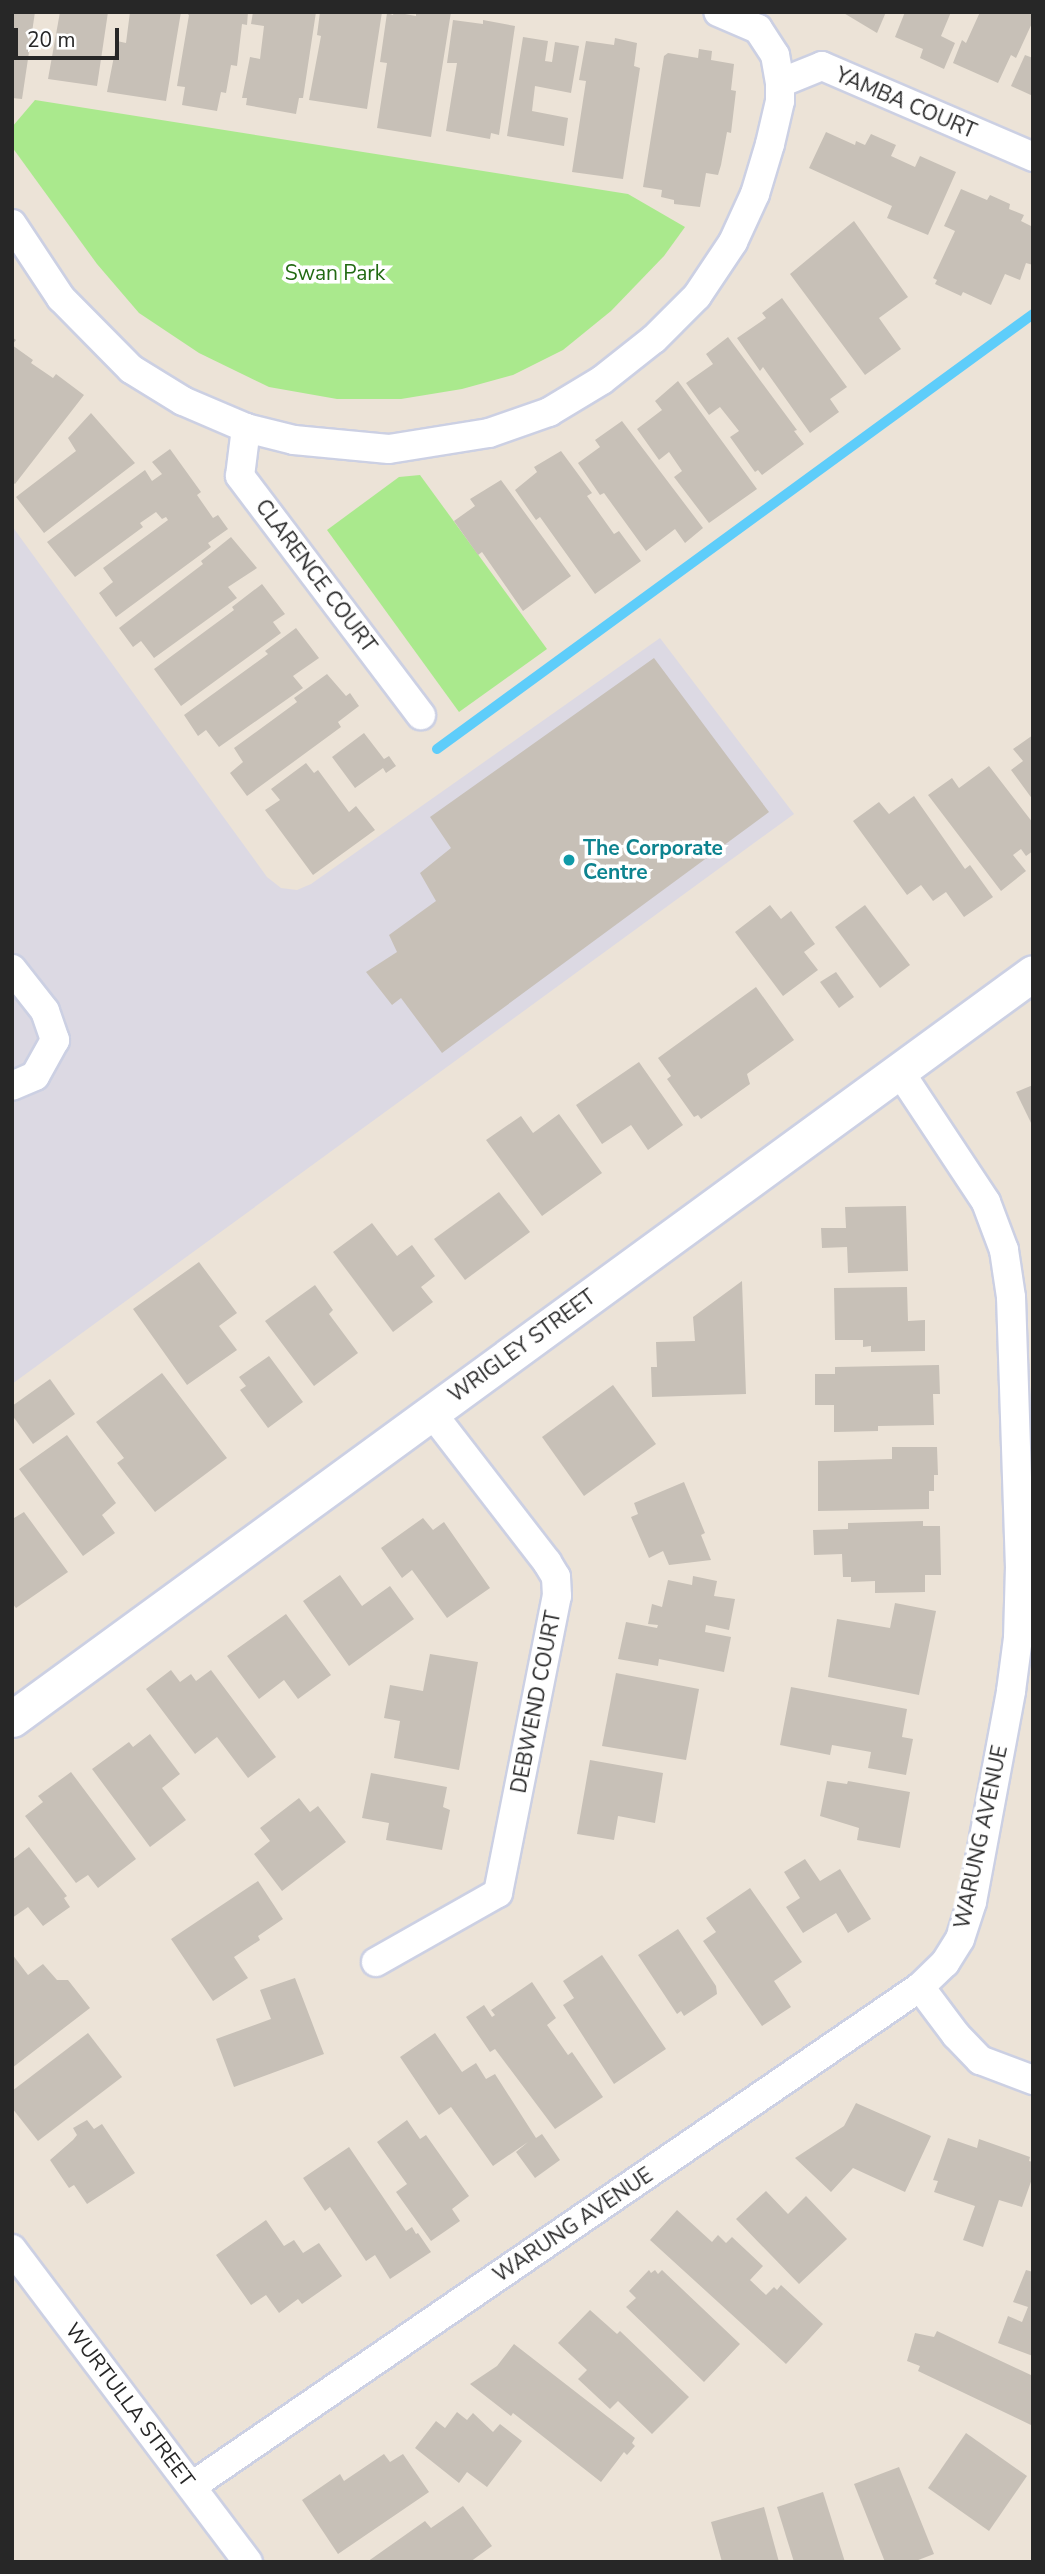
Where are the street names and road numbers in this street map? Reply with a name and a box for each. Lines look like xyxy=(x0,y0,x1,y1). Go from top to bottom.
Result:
street label: YAMBA COURT xyxy=(832,62,980,144)
street label: CLARENCE COURT xyxy=(250,494,382,658)
street label: WRIGLEY STREET xyxy=(444,1284,600,1408)
street label: DEBWEND COURT xyxy=(506,1609,566,1795)
street label: WARUNG AVENUE xyxy=(949,1743,1013,1931)
street label: WARUNG AVENUE xyxy=(489,2162,657,2288)
street label: WURTULLA STREET xyxy=(60,2318,200,2492)

